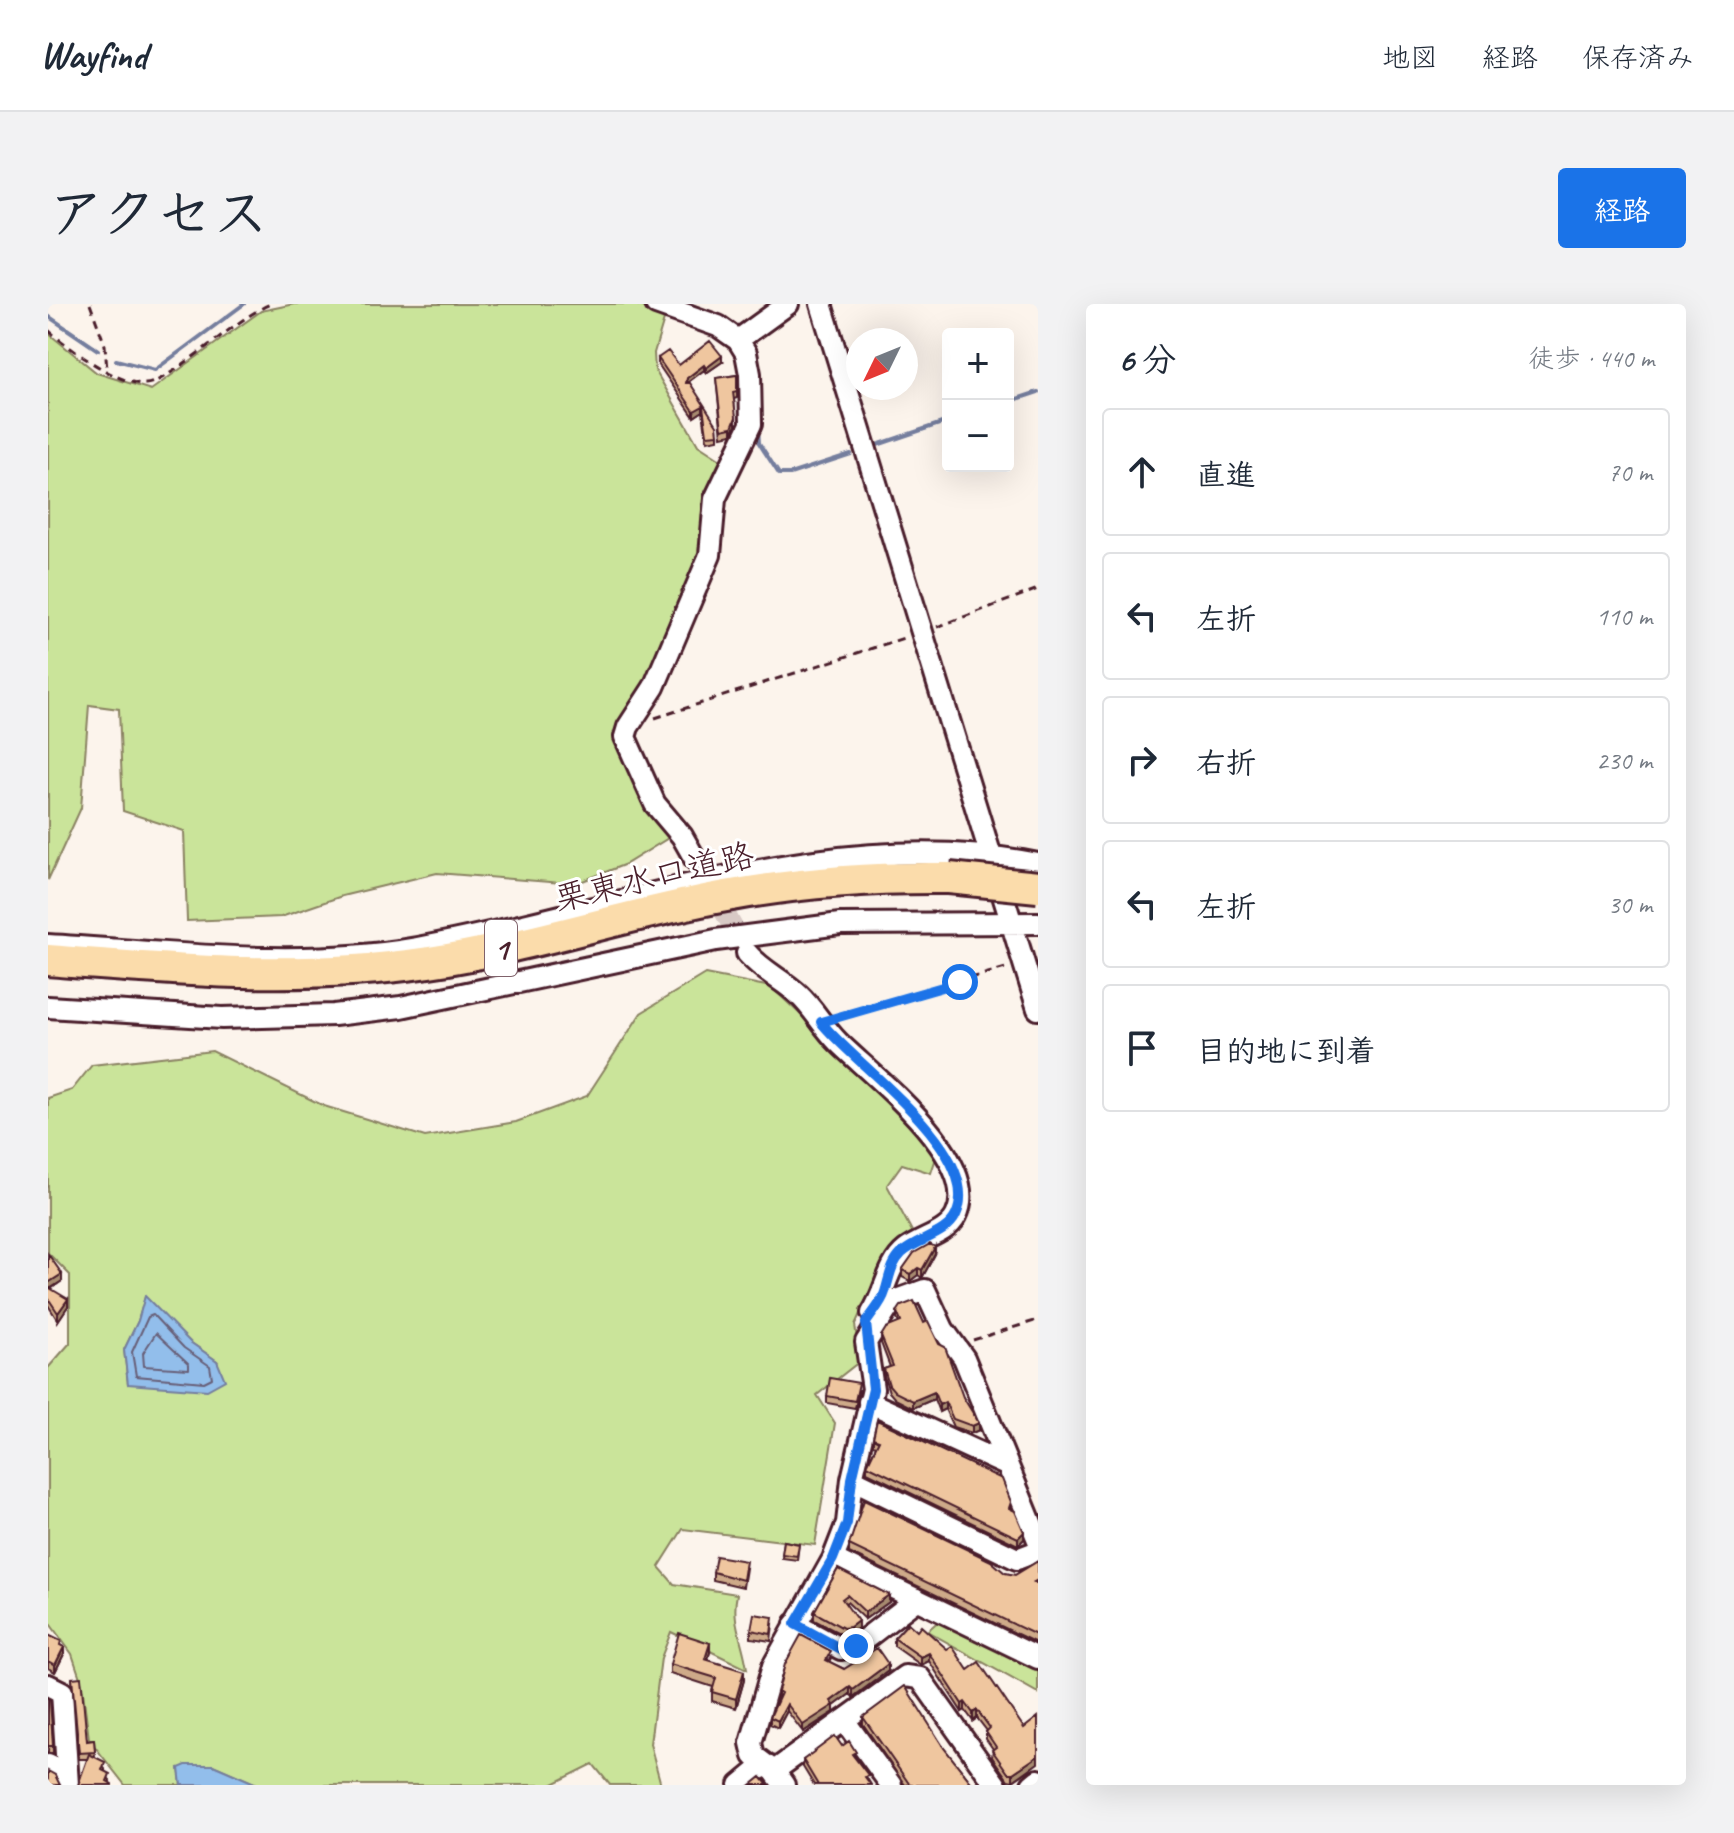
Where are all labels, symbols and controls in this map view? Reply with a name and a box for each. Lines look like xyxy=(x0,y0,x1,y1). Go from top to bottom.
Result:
text: Wayfind xyxy=(40,32,147,79)
text: 地図 xyxy=(1382,40,1438,75)
text: 経路 xyxy=(1482,40,1538,75)
text: 保存済み xyxy=(1582,40,1694,75)
button: 経路 xyxy=(1558,168,1686,248)
text: アクセス xyxy=(48,178,269,249)
north arrow xyxy=(846,328,918,400)
map controls xyxy=(942,328,1014,472)
button: + xyxy=(942,328,1014,400)
text: 6 分 xyxy=(1118,338,1176,381)
text: 徒歩 · 440 m xyxy=(1529,342,1654,375)
button: − xyxy=(942,400,1014,472)
icon: ahead xyxy=(1120,450,1164,494)
text: 直進 xyxy=(1196,456,1256,494)
text: 70 m xyxy=(1608,456,1652,489)
icon: left xyxy=(1120,594,1164,638)
text: 左折 xyxy=(1196,600,1256,638)
text: 110 m xyxy=(1596,600,1652,633)
icon: right xyxy=(1120,738,1164,782)
text: 右折 xyxy=(1196,744,1256,782)
text: 230 m xyxy=(1596,744,1652,777)
street label: 栗東水口道路 xyxy=(550,833,758,920)
icon: left xyxy=(1120,882,1164,926)
text: 左折 xyxy=(1196,888,1256,926)
text: 30 m xyxy=(1608,888,1652,921)
road number: 1 xyxy=(485,920,517,976)
route start xyxy=(942,964,978,1000)
icon: arrive xyxy=(1120,1026,1164,1070)
text: 目的地に到着 xyxy=(1196,1032,1376,1070)
route end xyxy=(838,1628,874,1664)

